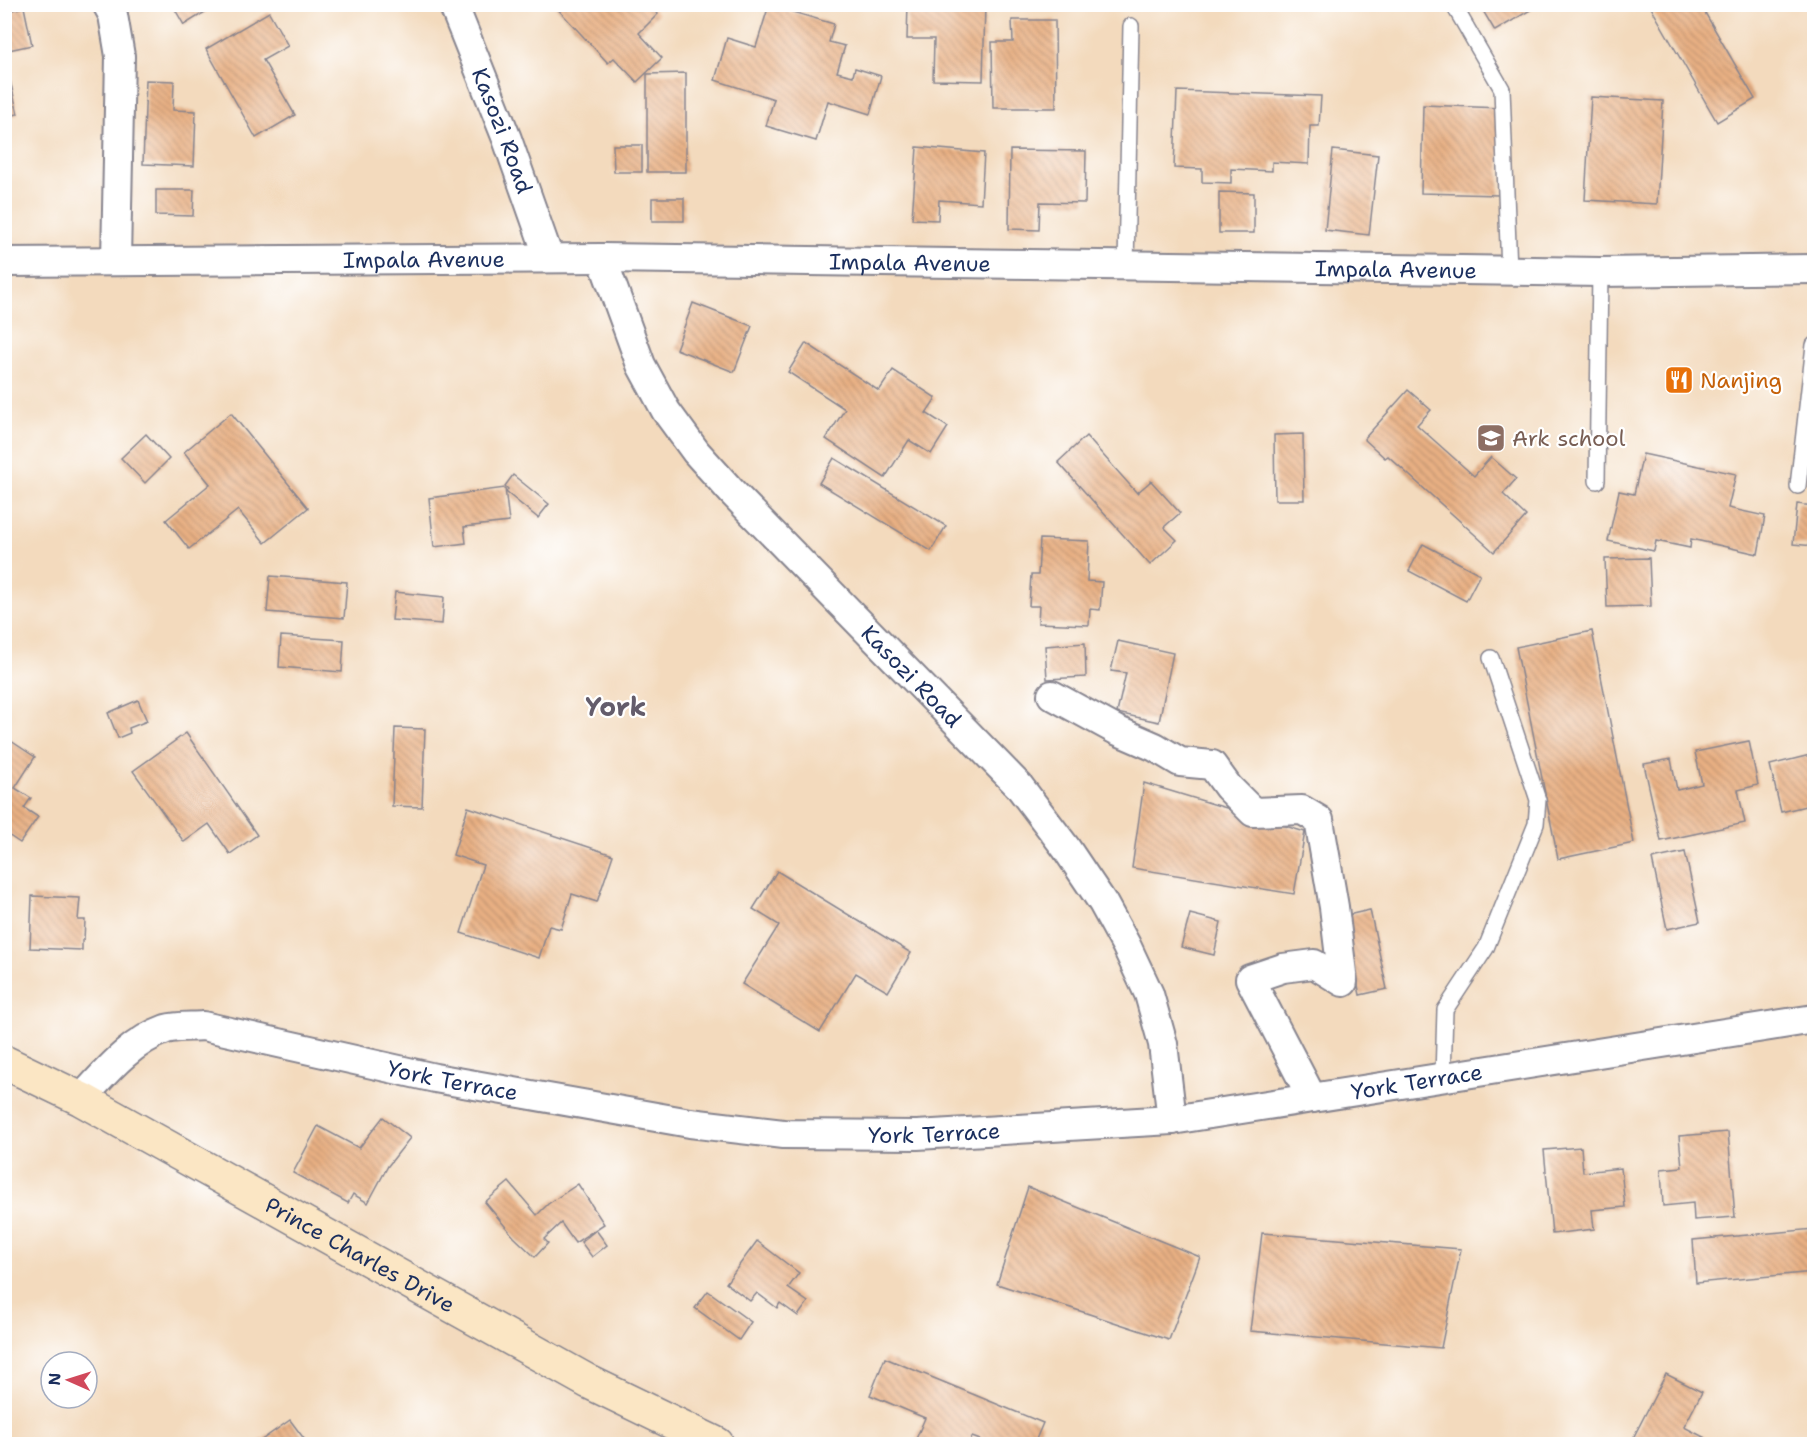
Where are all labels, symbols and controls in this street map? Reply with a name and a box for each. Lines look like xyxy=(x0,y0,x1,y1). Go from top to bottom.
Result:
street label: Kasozi Road xyxy=(465,64,539,198)
street label: Impala Avenue xyxy=(343,245,505,275)
street label: Impala Avenue xyxy=(829,247,991,278)
street label: Impala Avenue xyxy=(1315,254,1477,285)
restaurant icon: Nanjing xyxy=(1663,364,1695,396)
place label: Nanjing xyxy=(1700,366,1782,395)
school or university icon: Ark school xyxy=(1475,422,1507,454)
place label: Ark school xyxy=(1512,424,1626,453)
street label: Kasozi Road xyxy=(855,619,968,734)
district label: York xyxy=(585,689,647,724)
street label: York Terrace xyxy=(384,1054,520,1107)
street label: York Terrace xyxy=(1349,1057,1484,1107)
street label: York Terrace xyxy=(868,1116,1001,1150)
street label: Prince Charles Drive xyxy=(260,1190,460,1319)
north arrow xyxy=(39,1350,99,1410)
text: N xyxy=(44,1372,65,1386)

